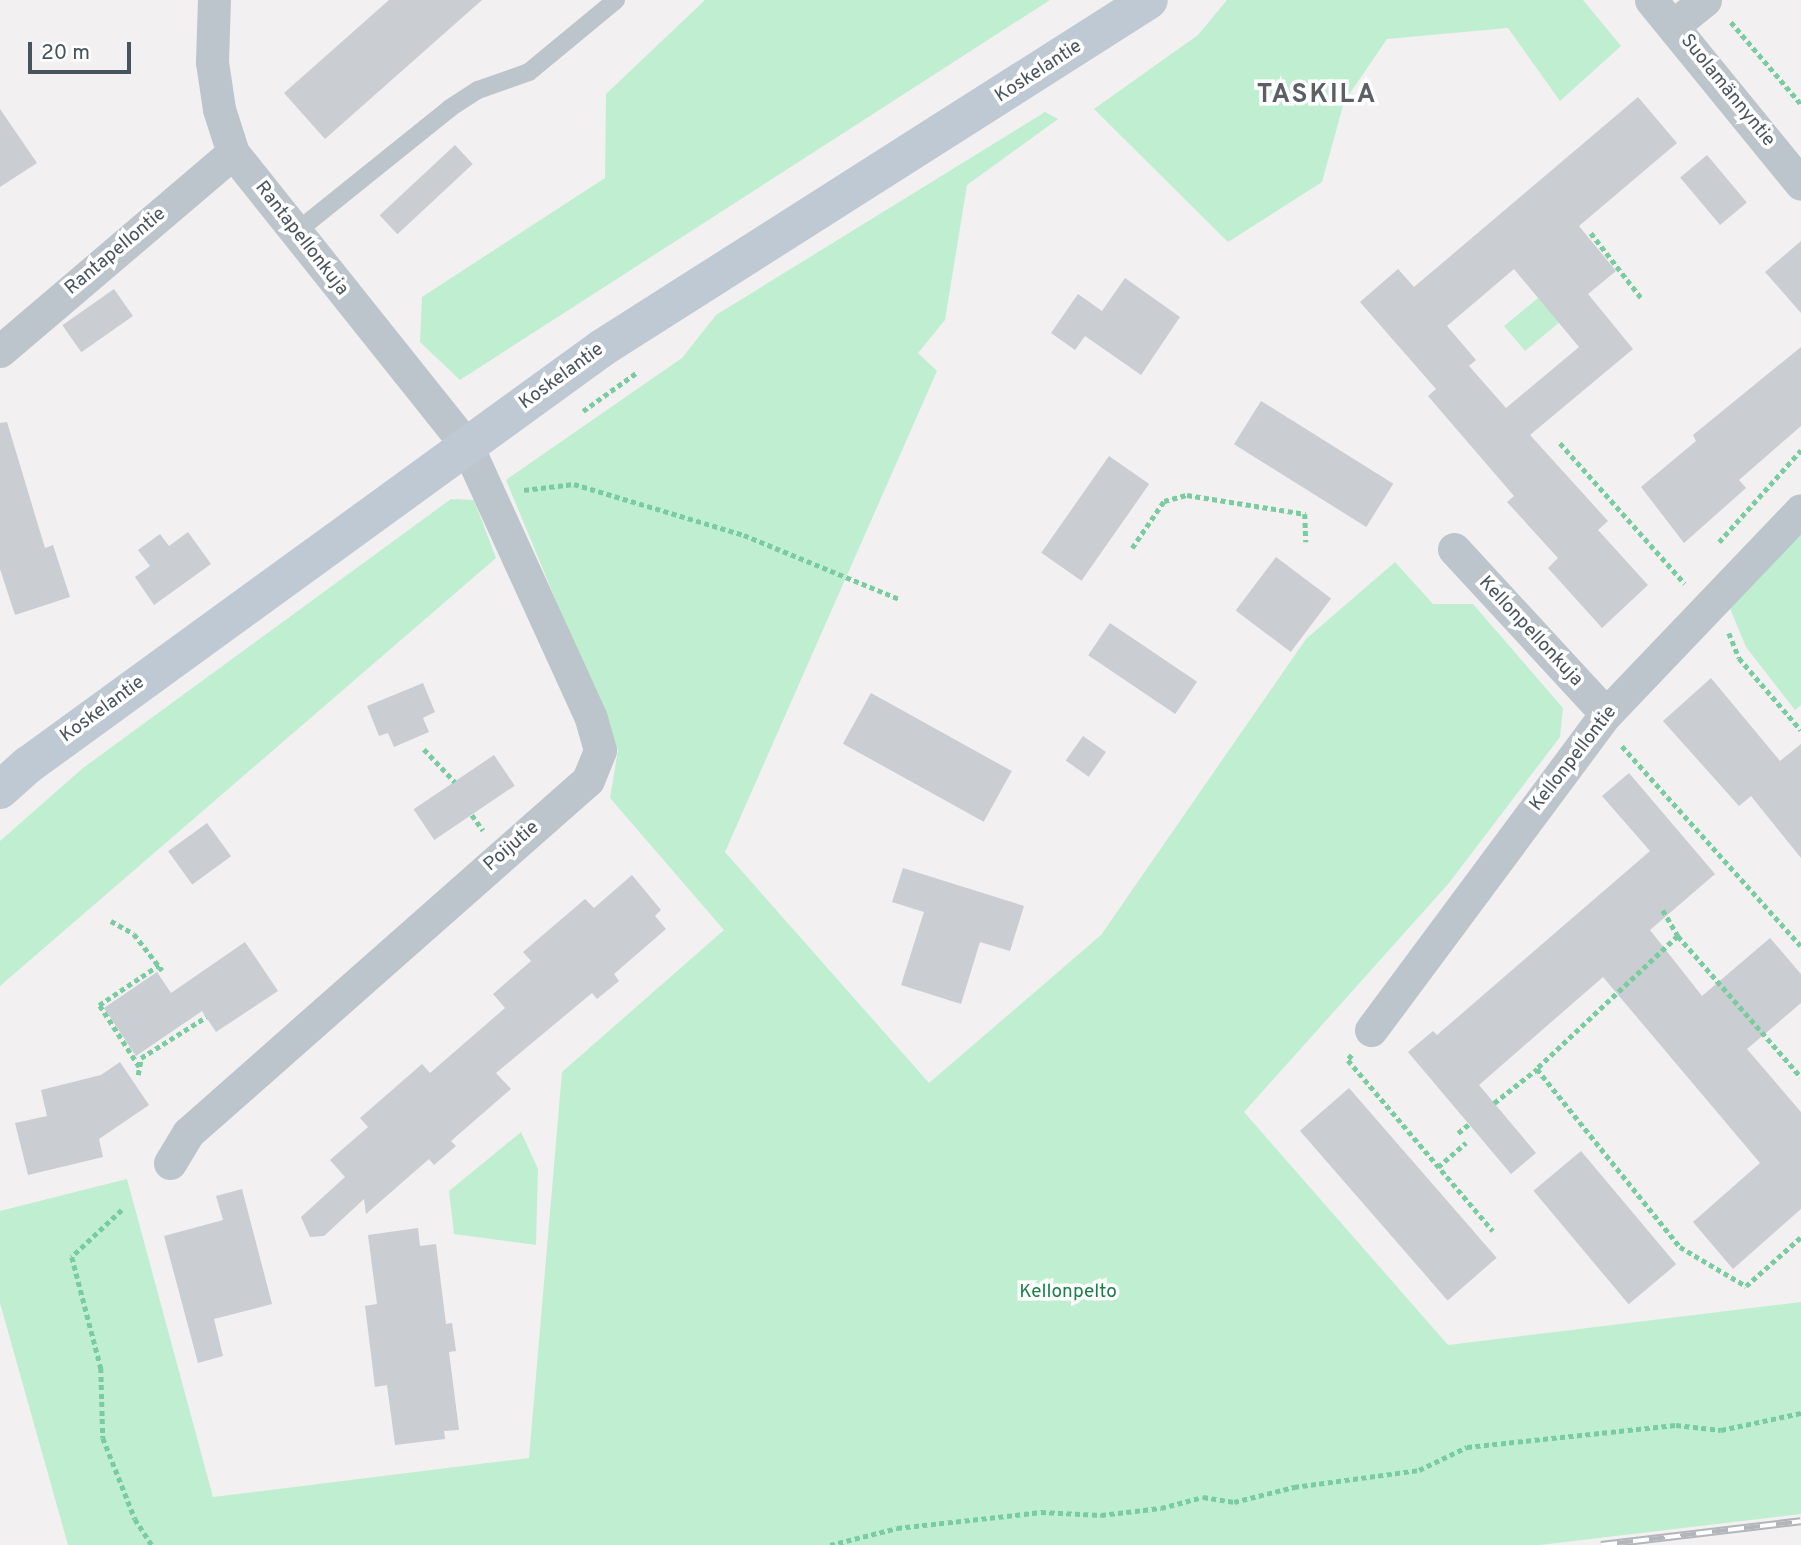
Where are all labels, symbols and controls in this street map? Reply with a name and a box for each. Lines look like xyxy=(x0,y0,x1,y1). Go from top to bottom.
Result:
scale bar xyxy=(32,28,135,72)
street label: Suolamännyntie xyxy=(1675,30,1779,152)
street label: Koskelantie xyxy=(991,36,1087,108)
text: 20 m xyxy=(41,40,90,67)
district label: TASKILA xyxy=(1258,80,1376,112)
street label: Rantapellonkuja xyxy=(249,177,353,301)
street label: Rantapellontie xyxy=(61,203,171,301)
street label: Koskelantie xyxy=(515,339,609,415)
street label: Kellonpellonkuja xyxy=(1473,572,1587,692)
street label: Koskelantie xyxy=(56,672,150,748)
street label: Kellonpellontie xyxy=(1526,702,1622,816)
street label: Poijutie xyxy=(480,817,544,877)
park label: Kellonpelto xyxy=(1019,1282,1117,1304)

